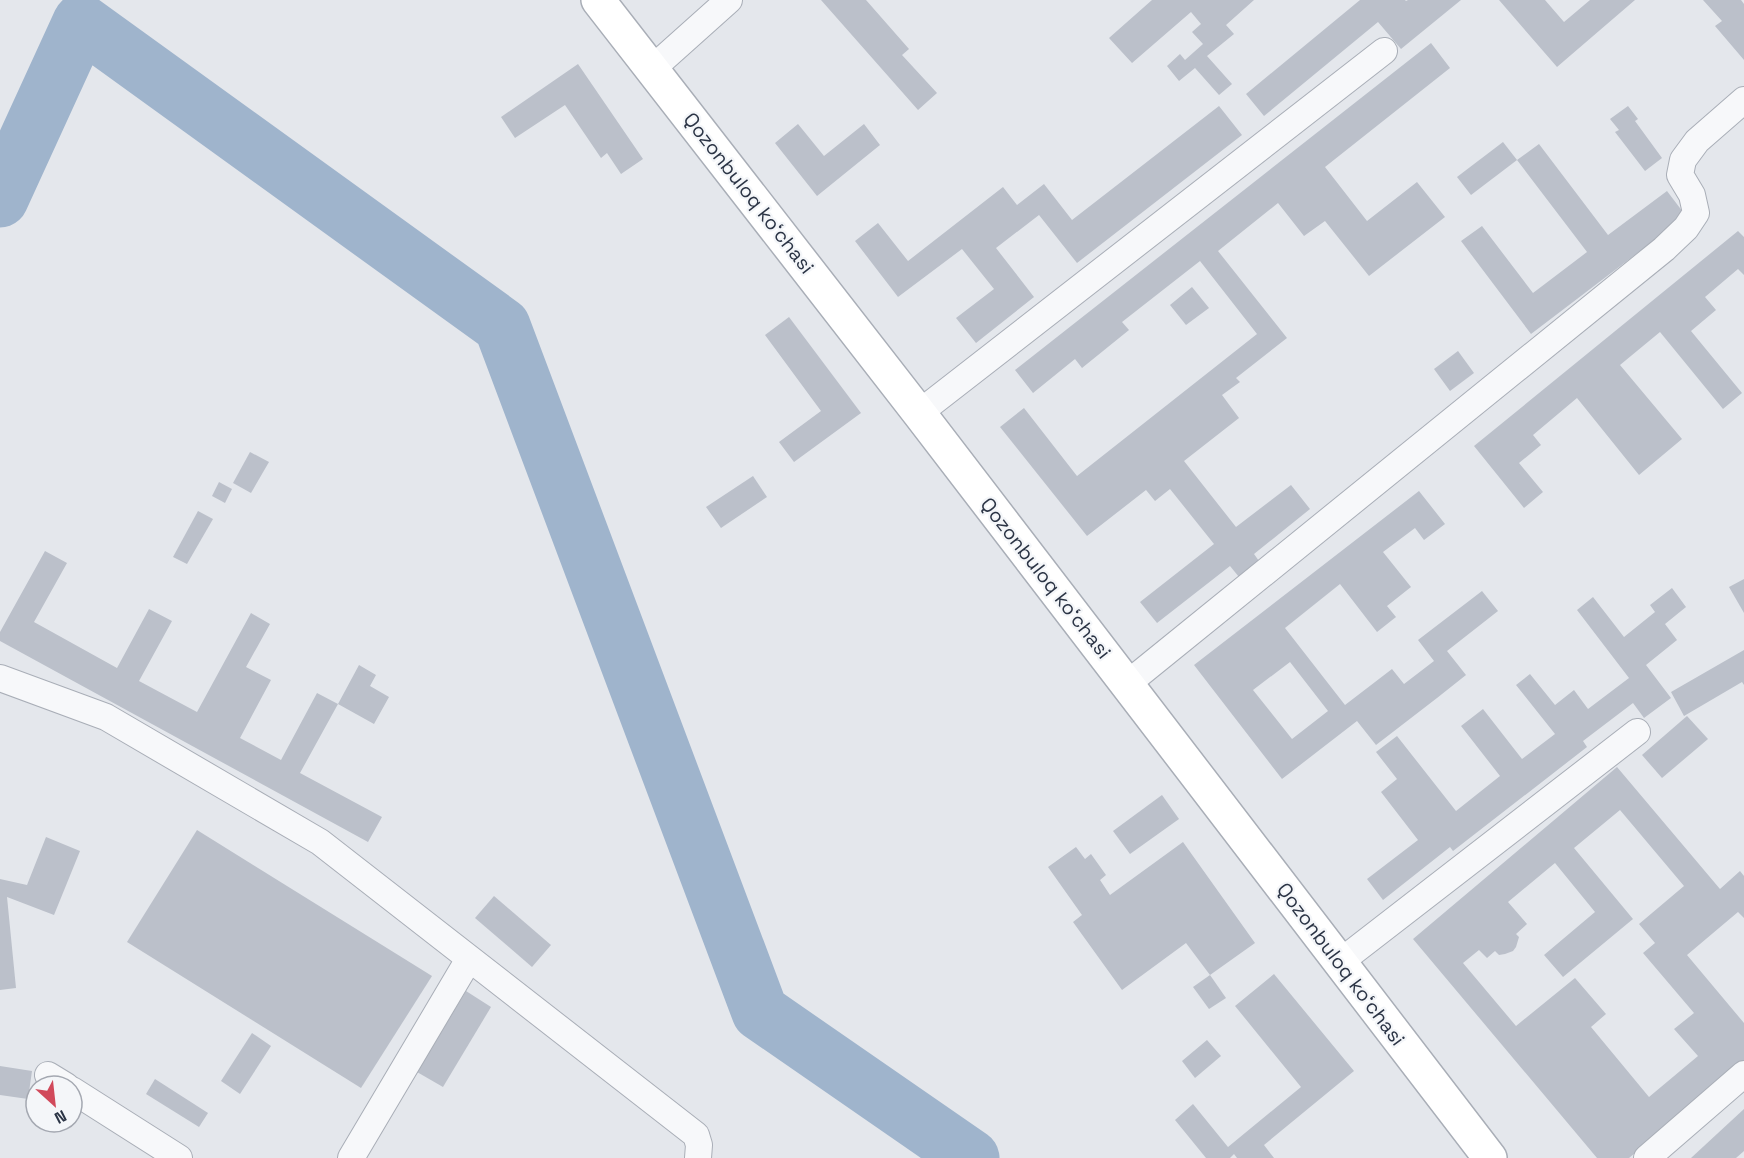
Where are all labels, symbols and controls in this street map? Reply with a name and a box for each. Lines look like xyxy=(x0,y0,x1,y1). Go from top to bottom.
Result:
street label: Qozonbuloq koʻchasi xyxy=(678,107,820,279)
street label: Qozonbuloq koʻchasi xyxy=(975,492,1117,664)
street label: Qozonbuloq koʻchasi xyxy=(1271,877,1411,1051)
north arrow xyxy=(24,1074,84,1134)
text: N xyxy=(51,1105,70,1129)

